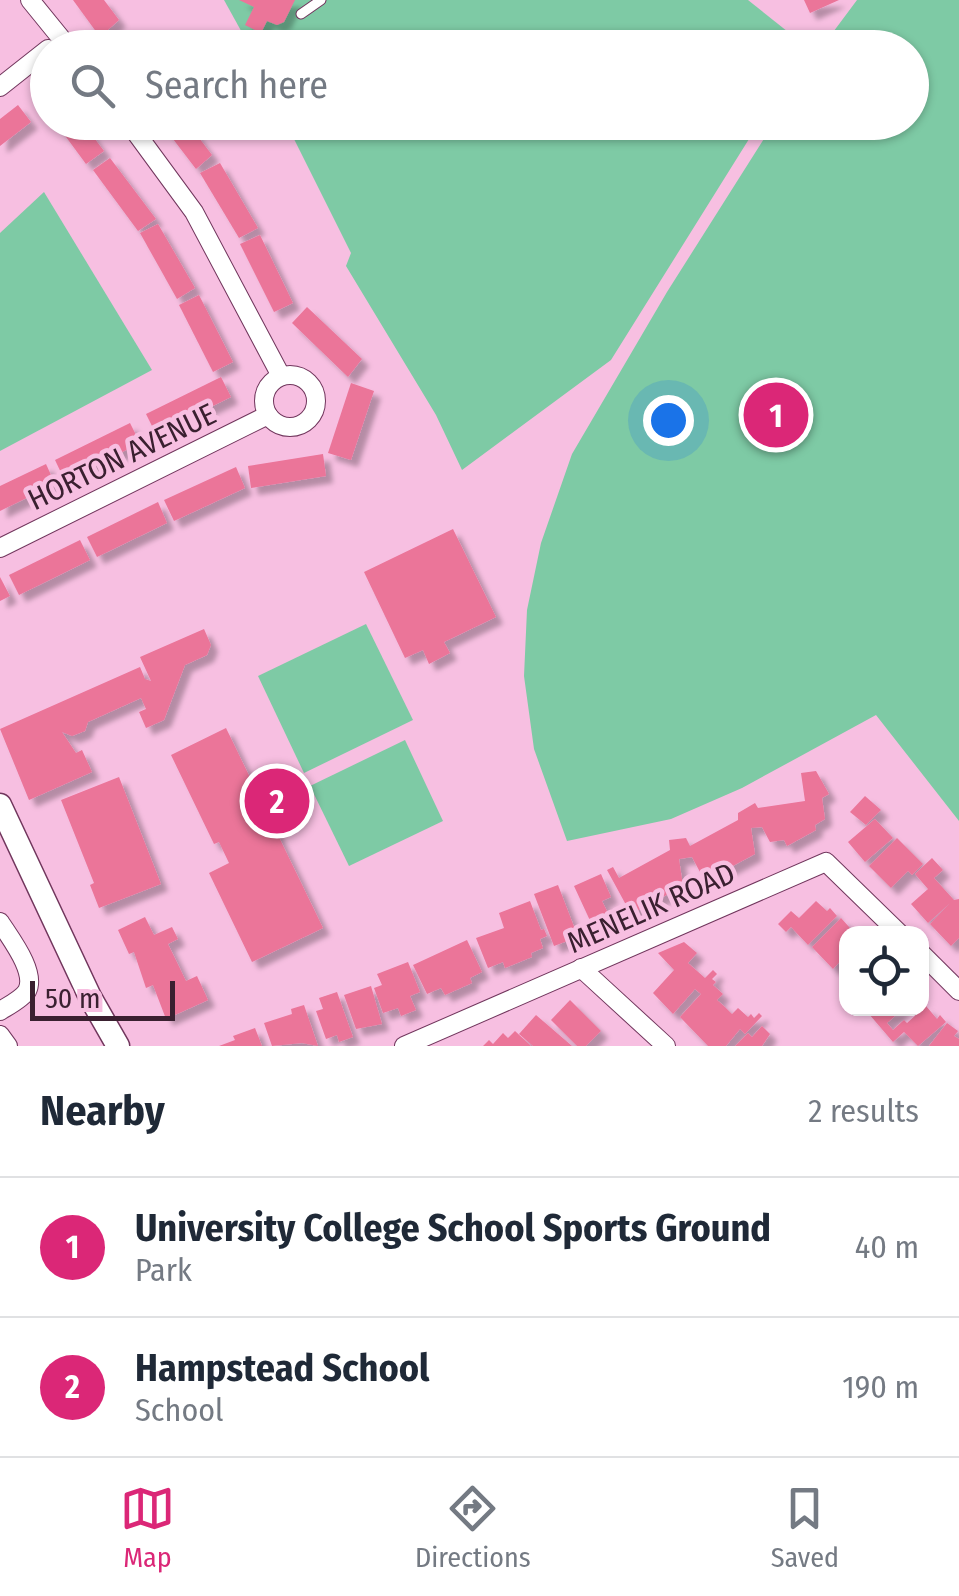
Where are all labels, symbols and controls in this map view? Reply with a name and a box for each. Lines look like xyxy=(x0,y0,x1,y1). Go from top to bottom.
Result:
search box xyxy=(30,30,929,140)
icon: search xyxy=(65,58,120,113)
text: Search here xyxy=(145,62,328,108)
pin: 1 xyxy=(744,378,808,452)
your location xyxy=(643,395,694,446)
street label: HORTON AVENUE xyxy=(22,396,222,518)
pin: 2 xyxy=(244,764,310,838)
street label: MENELIK ROAD xyxy=(562,855,740,961)
map controls xyxy=(839,926,929,1016)
button: locate xyxy=(839,926,929,1016)
scale bar xyxy=(30,976,175,1020)
text: 50 m xyxy=(45,982,101,1015)
text: Nearby xyxy=(40,1086,165,1136)
text: 2 results xyxy=(808,1092,919,1130)
text: University College School Sports Ground xyxy=(135,1205,771,1251)
text: 1 xyxy=(66,1228,79,1266)
text: 40 m xyxy=(855,1228,919,1266)
text: Park xyxy=(135,1251,192,1289)
text: Hampstead School xyxy=(135,1345,429,1391)
text: 2 xyxy=(65,1368,80,1406)
text: 190 m xyxy=(842,1368,919,1406)
text: School xyxy=(135,1391,224,1429)
tab: Map xyxy=(120,1481,175,1574)
tab: Directions xyxy=(415,1481,531,1574)
tab: Saved xyxy=(771,1481,839,1574)

